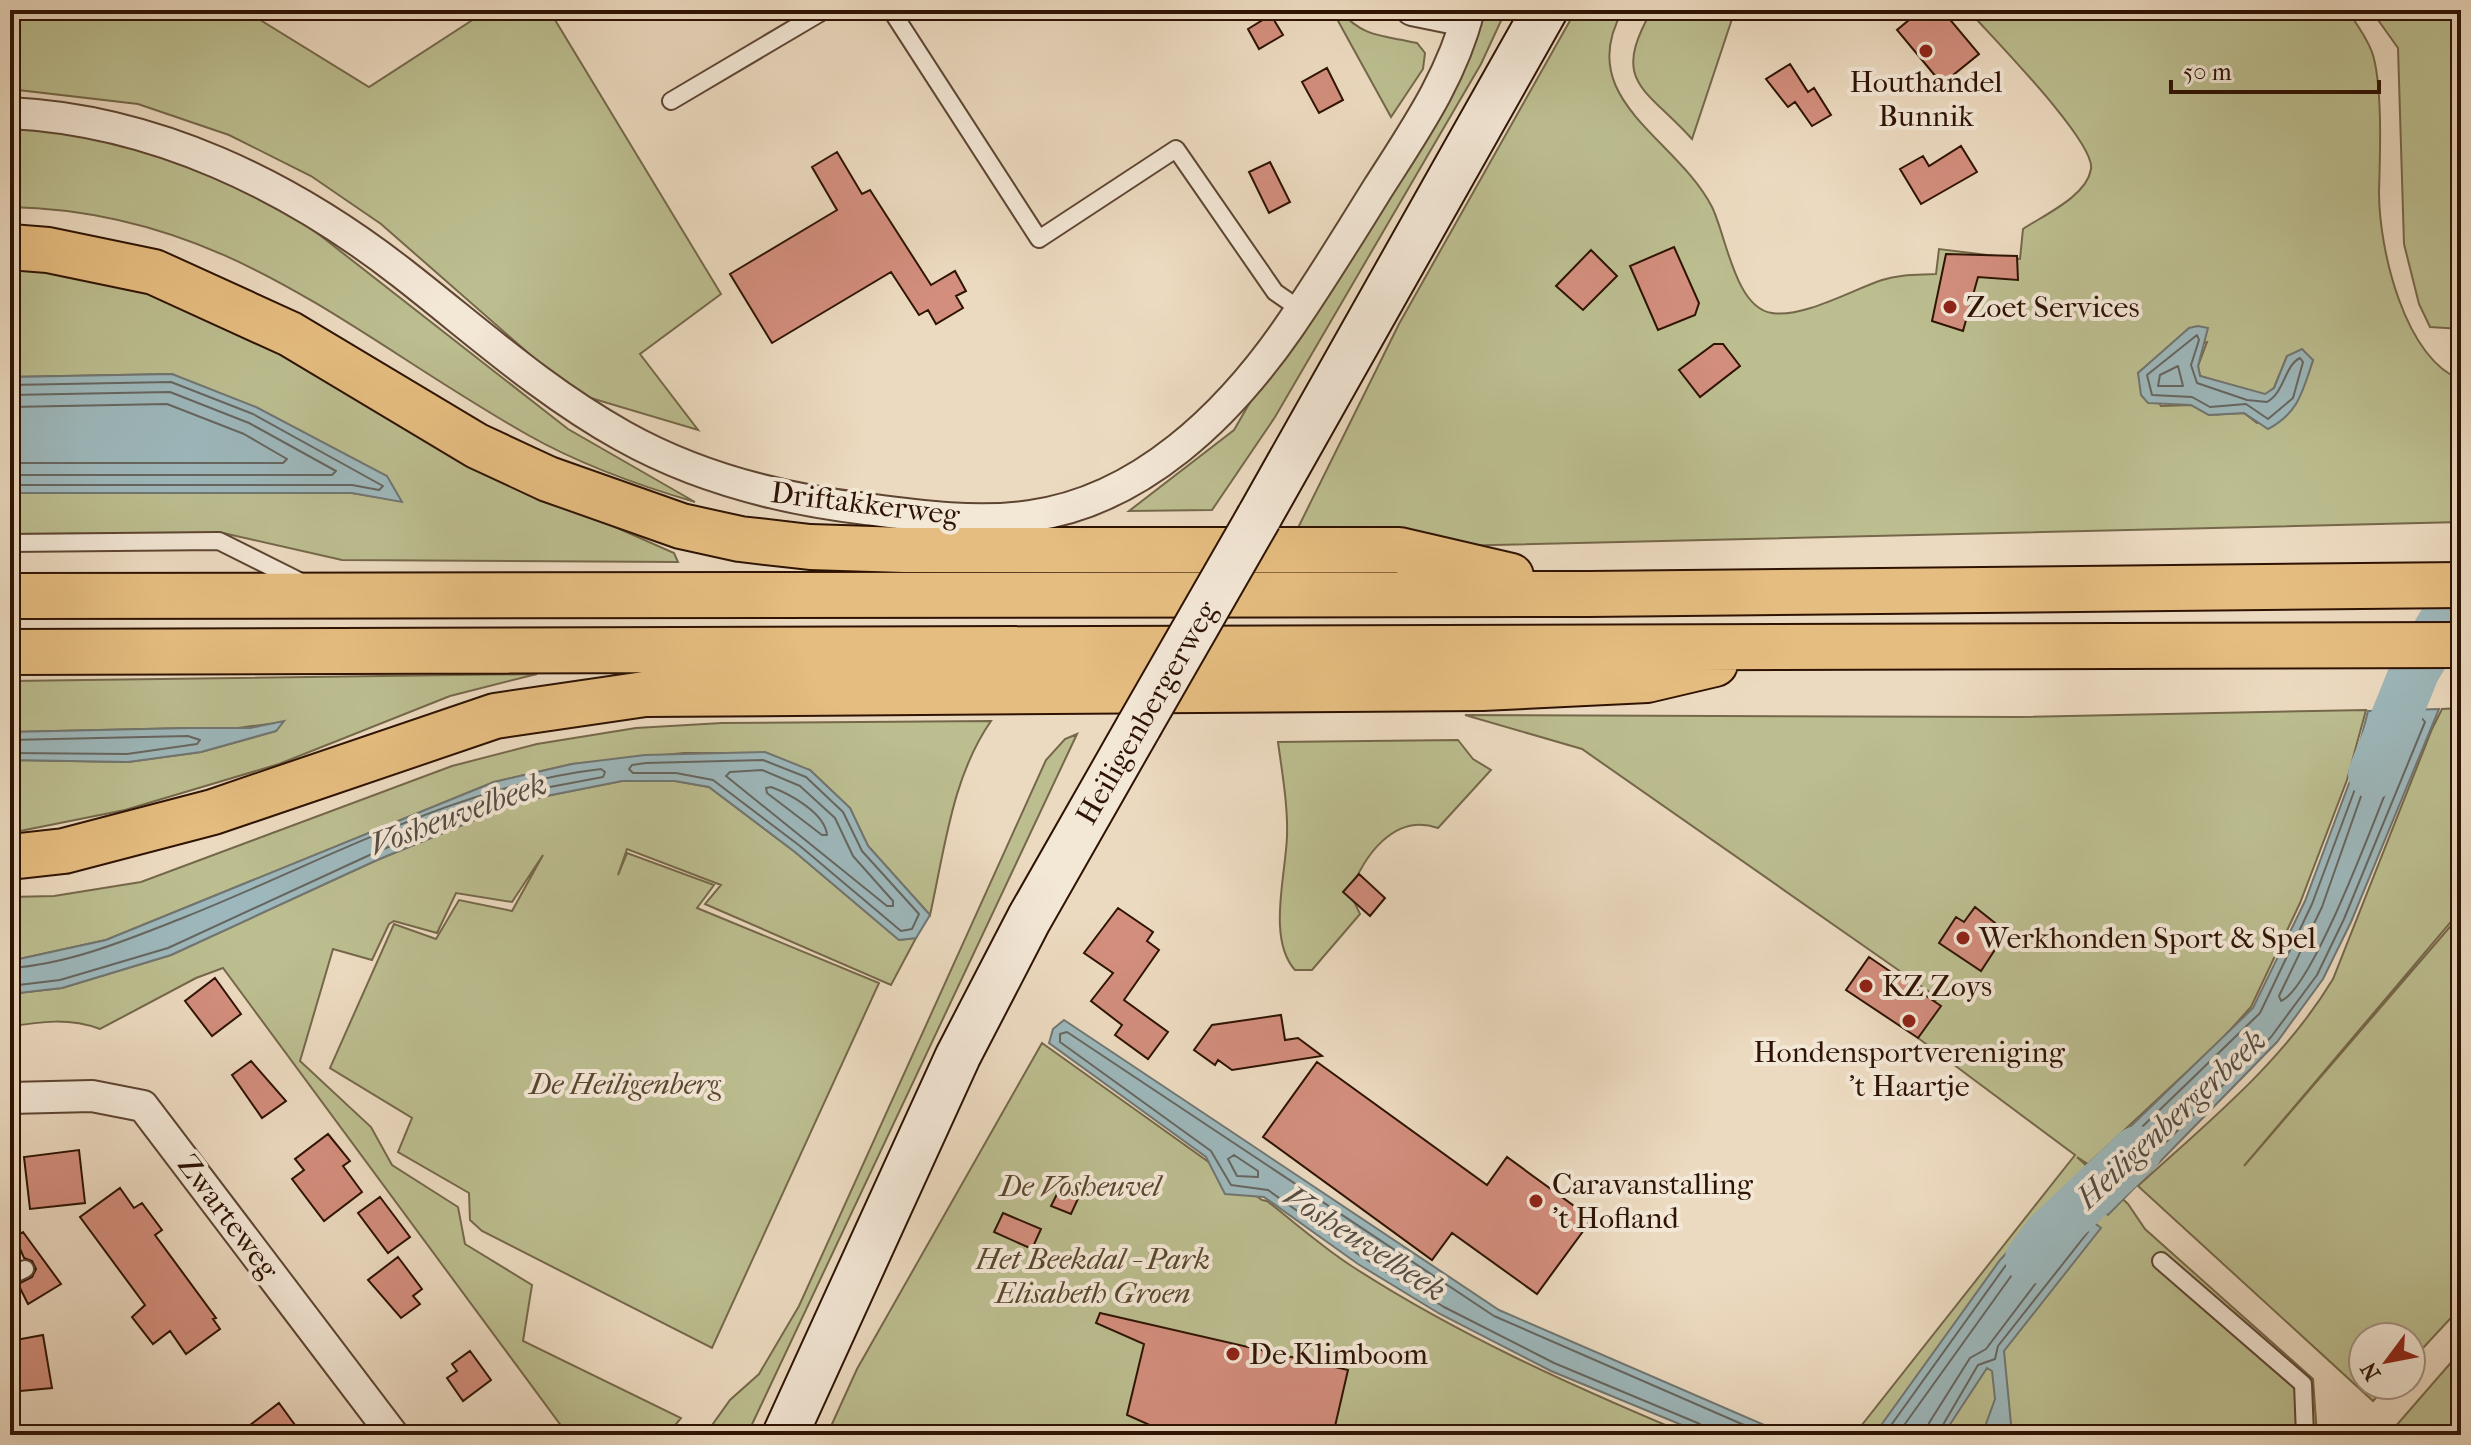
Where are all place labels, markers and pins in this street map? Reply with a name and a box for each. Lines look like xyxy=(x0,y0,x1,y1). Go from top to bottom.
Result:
marker: Houthandel Bunnik xyxy=(1917,42,1935,60)
place label: Houthandel Bunnik xyxy=(1849,65,2003,134)
place label: Zoet Services xyxy=(1966,290,2139,325)
marker: Zoet Services xyxy=(1941,298,1959,316)
place label: Werkhonden Sport & Spel xyxy=(1978,921,2316,956)
marker: Werkhonden Sport & Spel xyxy=(1954,929,1972,947)
place label: KZ Zoys xyxy=(1882,969,1992,1004)
marker: KZ Zoys xyxy=(1857,977,1875,995)
marker: Hondensportvereniging 't Haartje xyxy=(1900,1012,1918,1030)
place label: Hondensportvereniging 't Haartje xyxy=(1753,1035,2066,1104)
place label: Caravanstalling 't Hofland xyxy=(1552,1167,1754,1236)
marker: Caravanstalling 't Hofland xyxy=(1527,1192,1545,1210)
place label: De Klimboom xyxy=(1249,1337,1428,1372)
marker: De Klimboom xyxy=(1224,1345,1242,1363)

